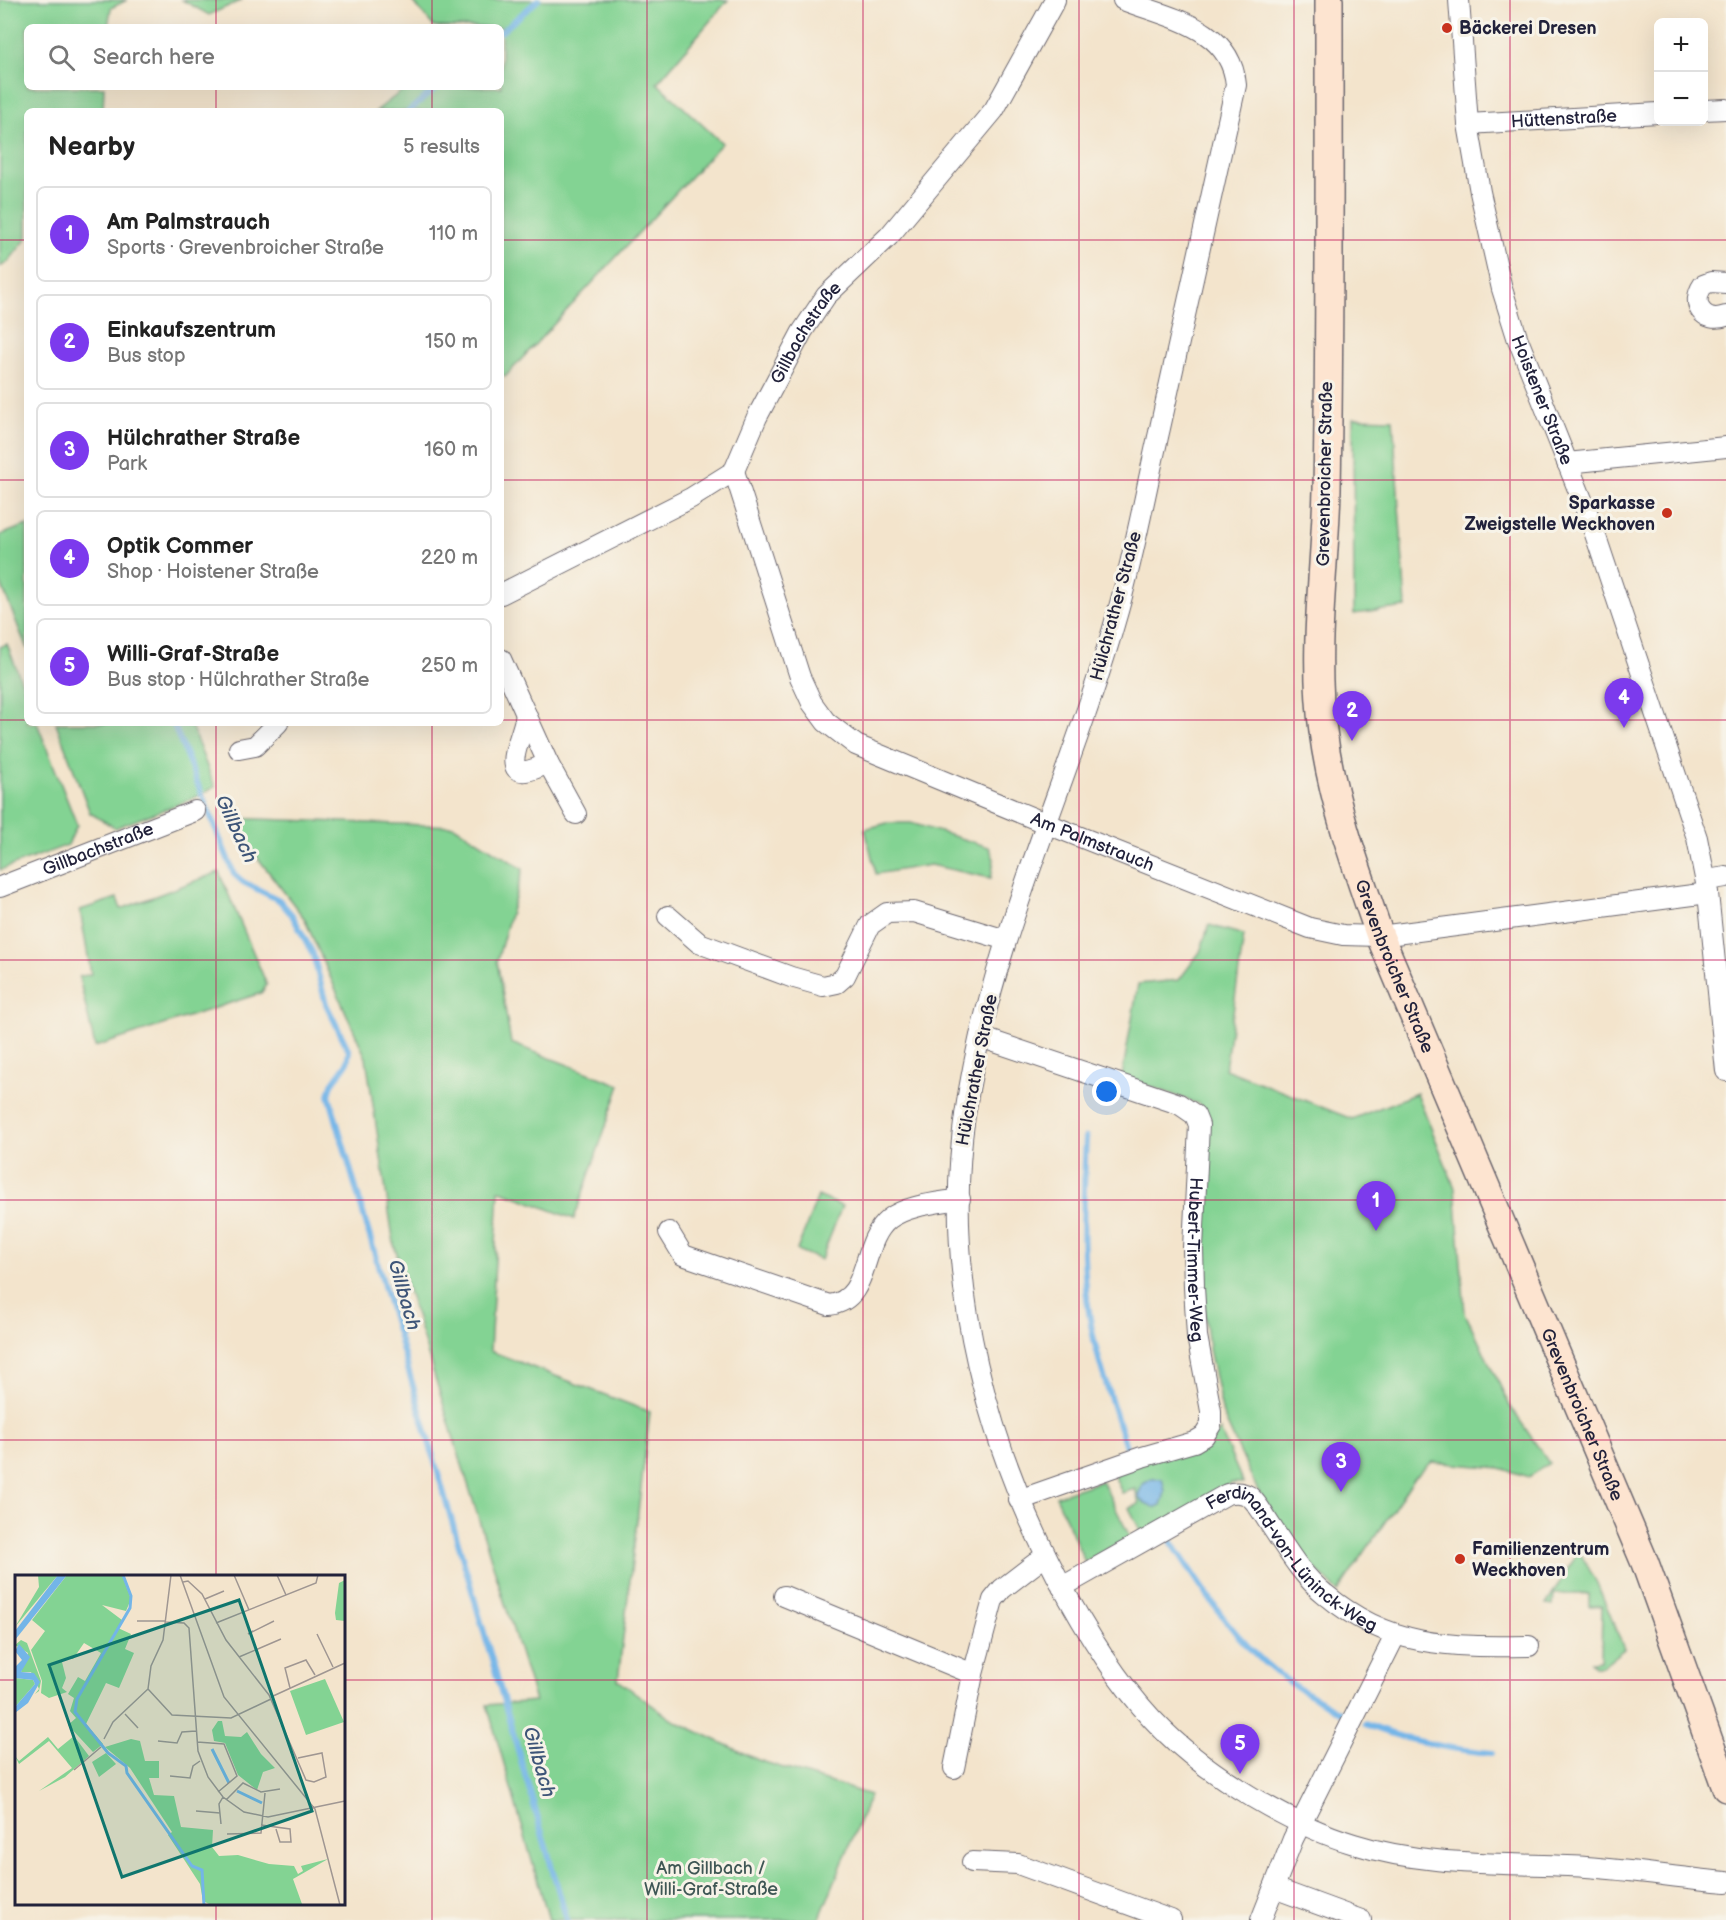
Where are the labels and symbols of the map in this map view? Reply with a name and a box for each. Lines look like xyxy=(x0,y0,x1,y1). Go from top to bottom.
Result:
place label: Bäckerei Dresen xyxy=(1459,18,1597,39)
marker: Bäckerei Dresen xyxy=(1440,21,1454,35)
street label: Hüttenstraße xyxy=(1510,105,1618,132)
street label: Gillbachstraße xyxy=(766,277,846,387)
street label: Hoistener Straße xyxy=(1507,332,1578,468)
street label: Grevenbroicher Straße xyxy=(1313,381,1337,567)
place label: Sparkasse Zweigstelle Weckhoven xyxy=(1464,493,1655,535)
marker: Sparkasse Zweigstelle Weckhoven xyxy=(1660,506,1674,520)
street label: Hülchrather Straße xyxy=(1086,529,1146,683)
pin: 4 xyxy=(1604,678,1644,728)
pin: 2 xyxy=(1332,692,1372,741)
water label: Gillbach xyxy=(210,791,262,867)
street label: Am Palmstrauch xyxy=(1028,808,1157,876)
street label: Gillbachstraße xyxy=(39,818,157,880)
street label: Grevenbroicher Straße xyxy=(1351,877,1439,1056)
street label: Hülchrather Straße xyxy=(952,992,1002,1147)
your location xyxy=(1092,1077,1121,1106)
street label: Hubert-Timmer-Weg xyxy=(1182,1177,1208,1344)
pin: 1 xyxy=(1356,1182,1396,1231)
water label: Gillbach xyxy=(382,1257,426,1333)
street label: Grevenbroicher Straße xyxy=(1536,1325,1628,1504)
pin: 3 xyxy=(1322,1442,1360,1492)
street label: Ferdinand-von-Lüninck-Weg xyxy=(1202,1482,1380,1636)
place label: Familienzentrum Weckhoven xyxy=(1472,1539,1609,1581)
marker: Familienzentrum Weckhoven xyxy=(1453,1552,1467,1566)
inset map xyxy=(15,1575,345,1905)
water label: Gillbach xyxy=(517,1724,561,1800)
pin: 5 xyxy=(1220,1724,1260,1774)
park label: Am Gillbach / Willi-Graf-Straße xyxy=(644,1858,778,1900)

